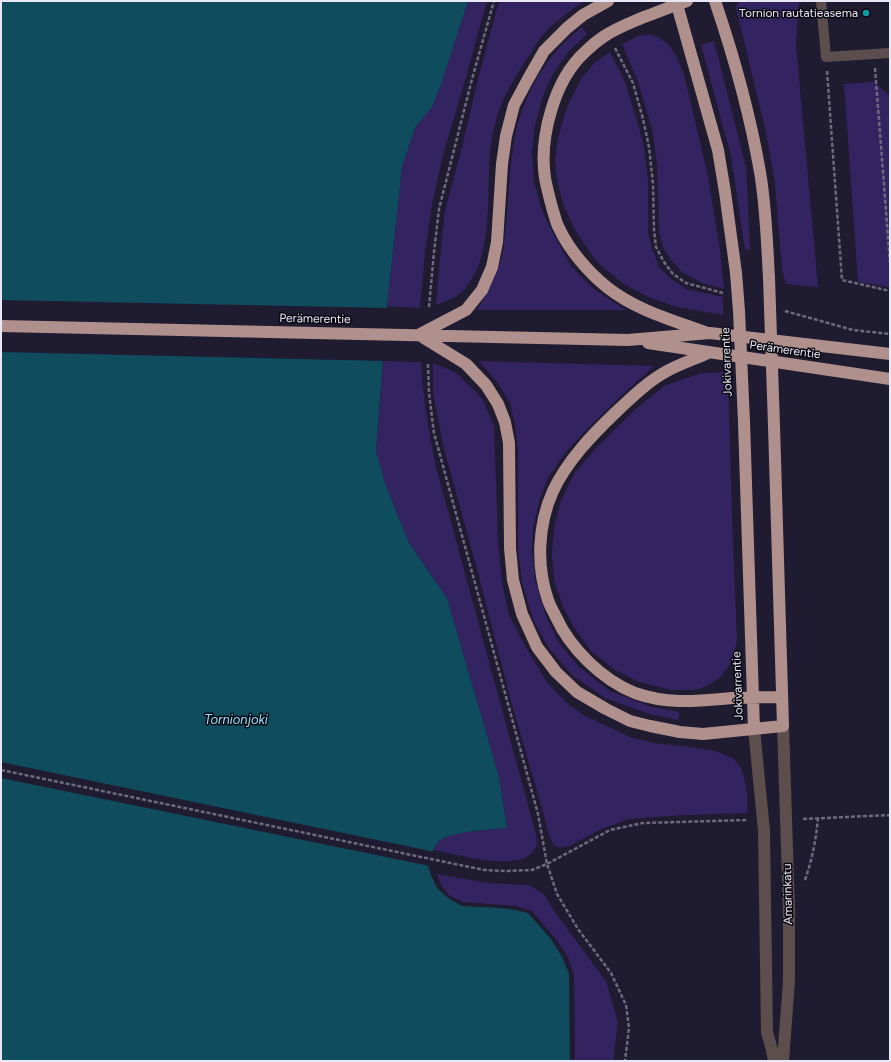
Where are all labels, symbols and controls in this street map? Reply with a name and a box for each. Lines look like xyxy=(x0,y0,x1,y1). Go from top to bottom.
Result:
place label: Tornion rautatieasema xyxy=(739,6,858,20)
marker: Tornion rautatieasema xyxy=(861,8,871,18)
street label: Perämerentie xyxy=(279,311,351,327)
street label: Jokivarrentie xyxy=(719,327,735,397)
street label: Perämerentie xyxy=(749,338,821,362)
street label: Jokivarrentie xyxy=(730,651,746,721)
water label: Tornionjoki xyxy=(204,712,268,728)
street label: Amarinkatu xyxy=(780,863,796,925)

